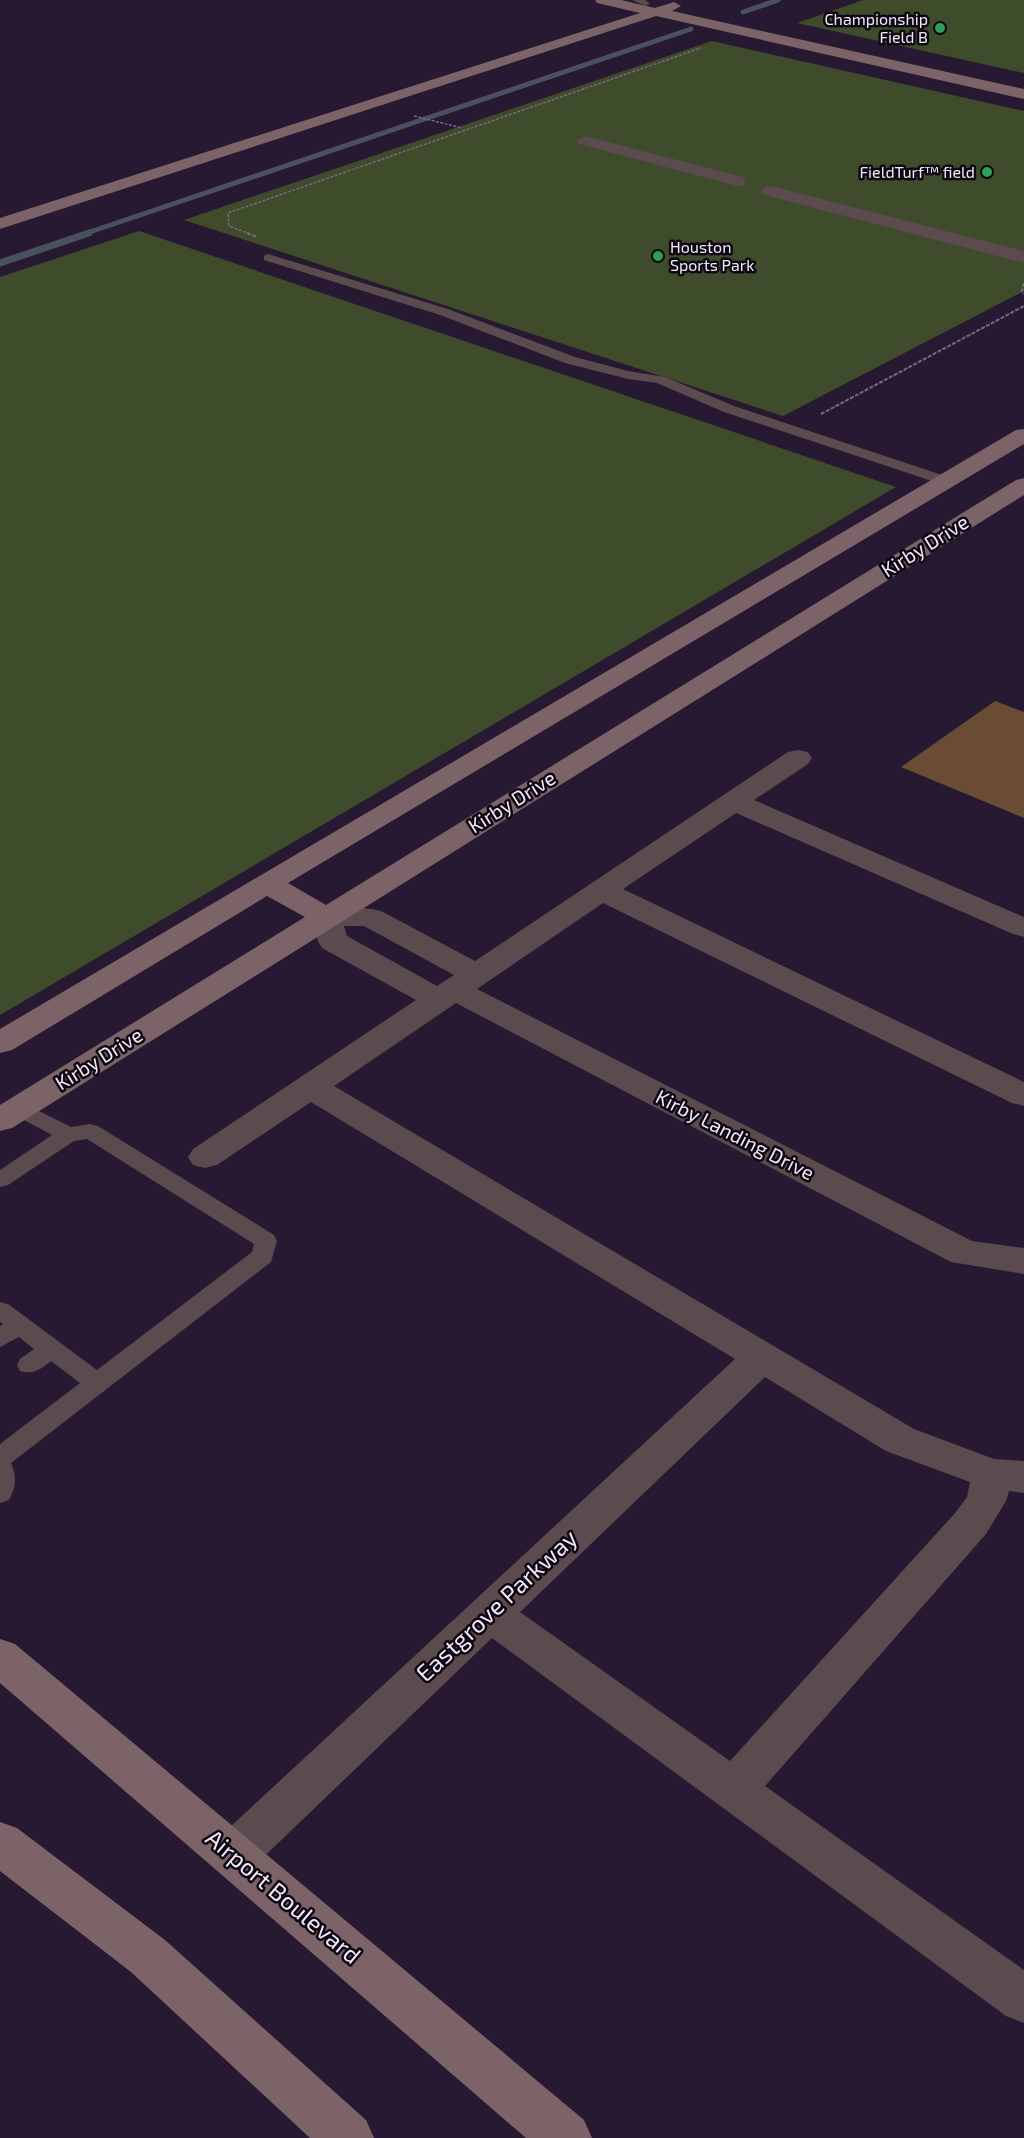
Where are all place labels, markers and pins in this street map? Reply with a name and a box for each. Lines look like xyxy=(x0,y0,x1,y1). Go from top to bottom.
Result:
place label: Championship Field B xyxy=(824,9,928,46)
marker: Championship Field B xyxy=(933,21,947,35)
place label: FieldTurf™ field xyxy=(859,162,975,181)
marker: FieldTurf™ field xyxy=(980,165,994,179)
place label: Houston Sports Park xyxy=(670,237,754,274)
marker: Houston Sports Park xyxy=(651,249,665,263)

